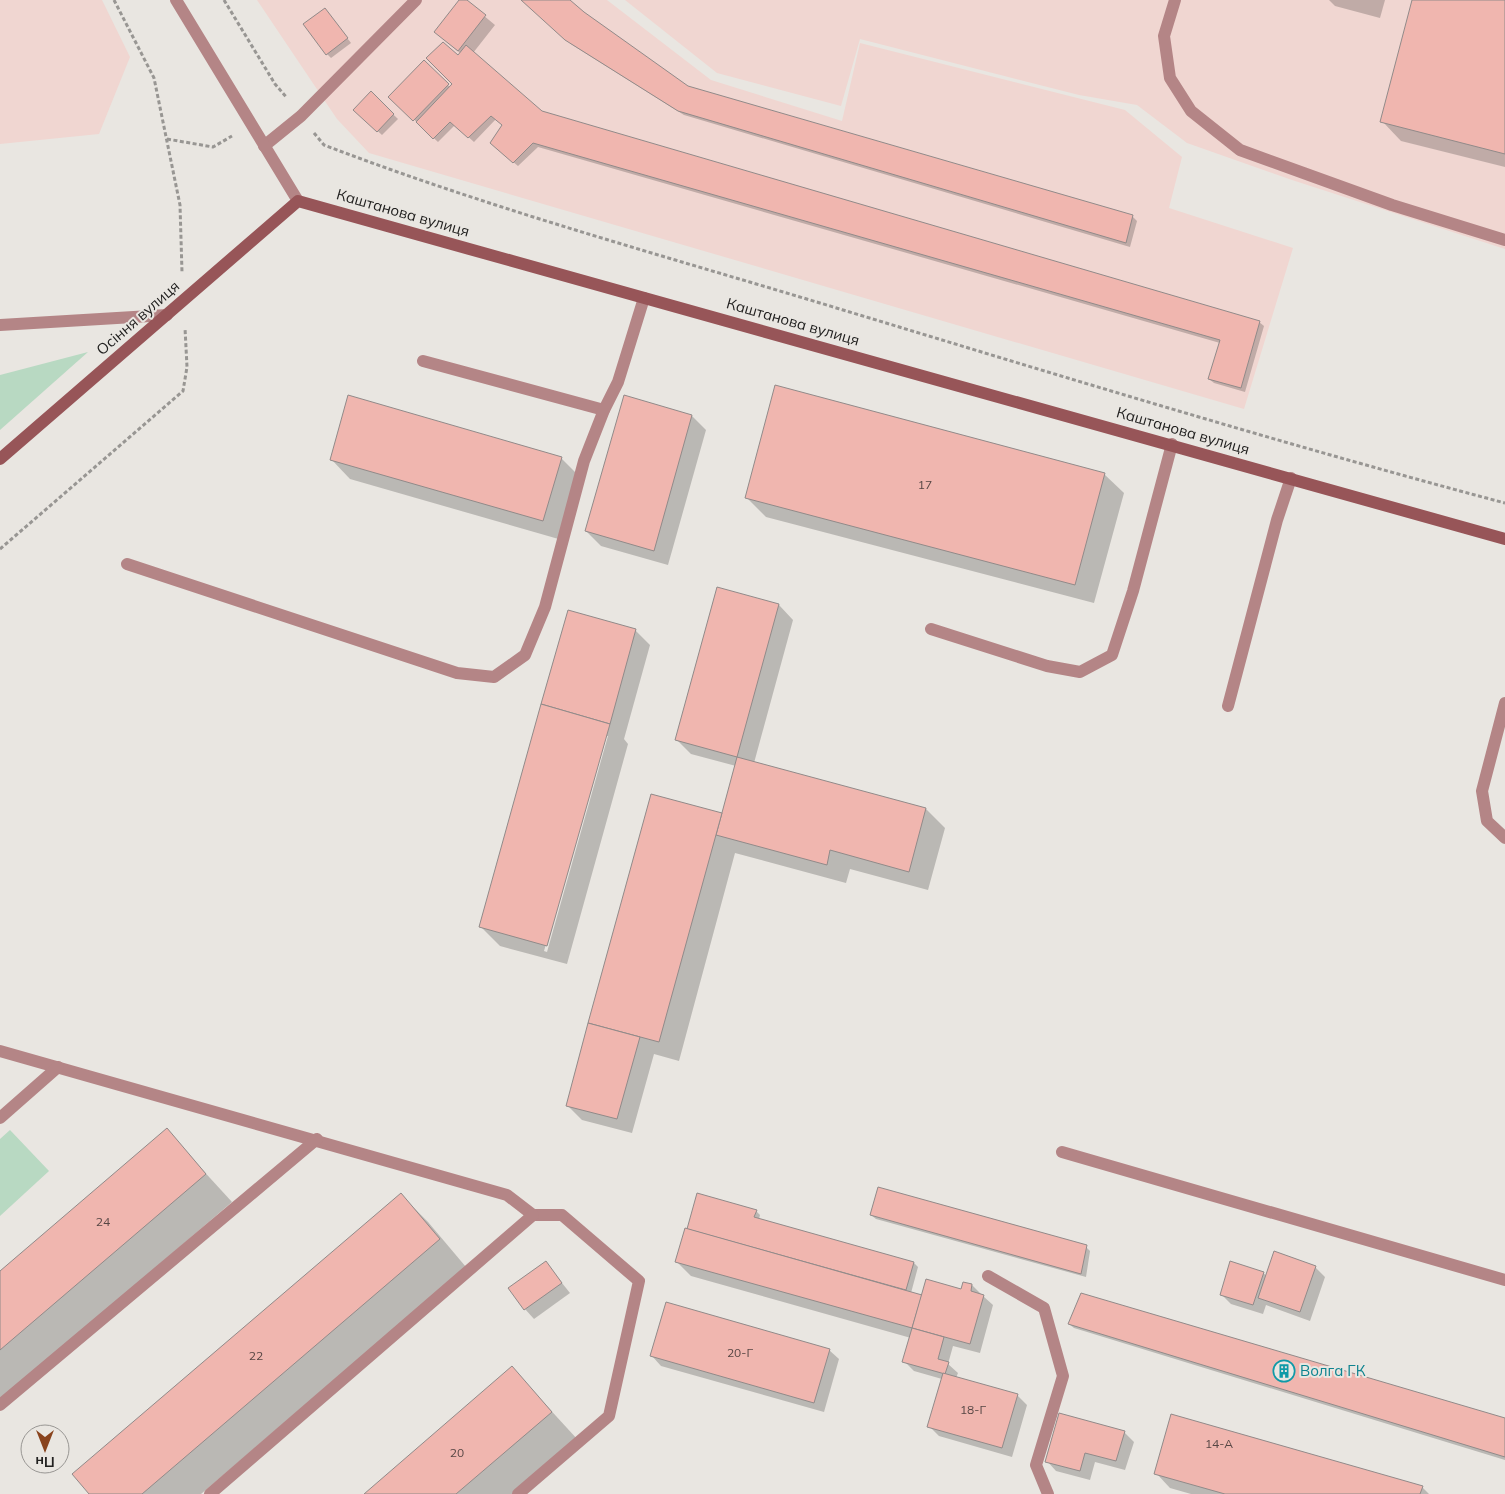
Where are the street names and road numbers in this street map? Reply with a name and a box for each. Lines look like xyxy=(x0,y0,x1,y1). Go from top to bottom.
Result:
street label: Каштанова вулиця xyxy=(334,184,472,241)
street label: Осіння вулиця xyxy=(92,276,183,359)
street label: Каштанова вулиця xyxy=(724,293,862,350)
street label: Каштанова вулиця xyxy=(1114,402,1252,459)

